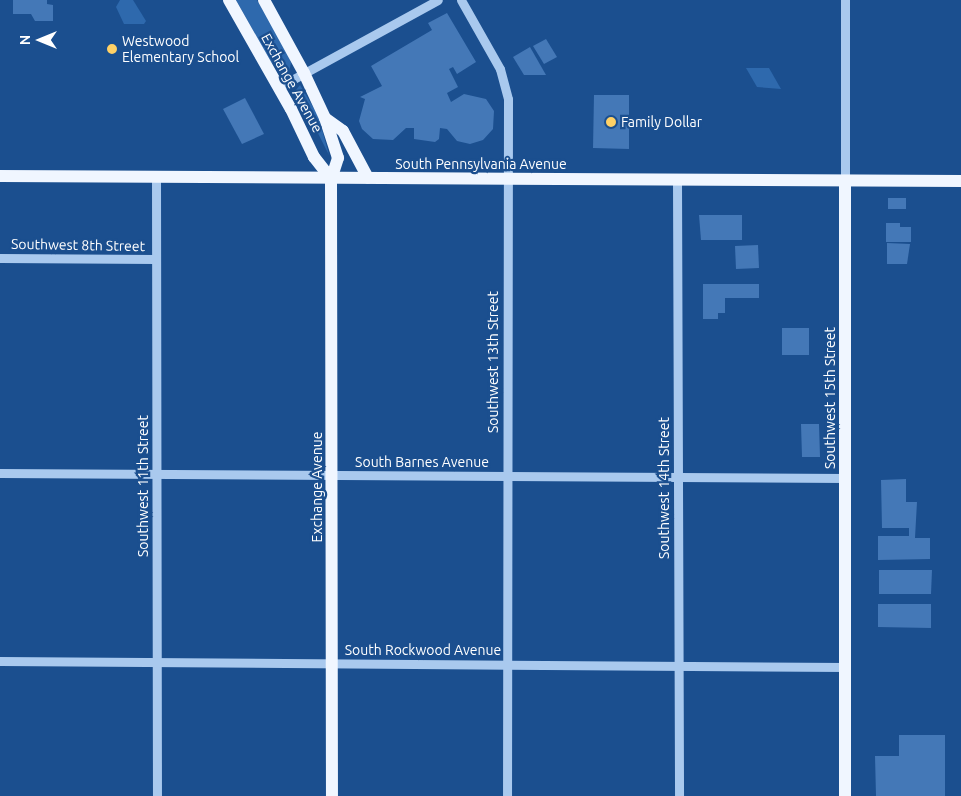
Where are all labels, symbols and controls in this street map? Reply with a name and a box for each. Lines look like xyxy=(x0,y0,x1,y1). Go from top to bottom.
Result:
north arrow xyxy=(15,15,65,65)
street label: Exchange Avenue xyxy=(258,30,326,136)
place label: Westwood Elementary School xyxy=(122,33,239,65)
text: N xyxy=(17,35,33,45)
marker: Westwood Elementary School xyxy=(106,43,118,55)
place label: Family Dollar xyxy=(621,114,702,130)
marker: Family Dollar xyxy=(605,116,617,128)
street label: South Pennsylvania Avenue xyxy=(395,156,567,172)
street label: Southwest 8th Street xyxy=(11,235,145,255)
street label: Southwest 13th Street xyxy=(485,291,501,433)
street label: Southwest 15th Street xyxy=(822,327,838,469)
street label: Southwest 11th Street xyxy=(135,415,151,557)
street label: Southwest 14th Street xyxy=(656,417,672,559)
street label: Exchange Avenue xyxy=(309,432,325,542)
street label: South Barnes Avenue xyxy=(355,454,489,470)
street label: South Rockwood Avenue xyxy=(345,642,501,658)

